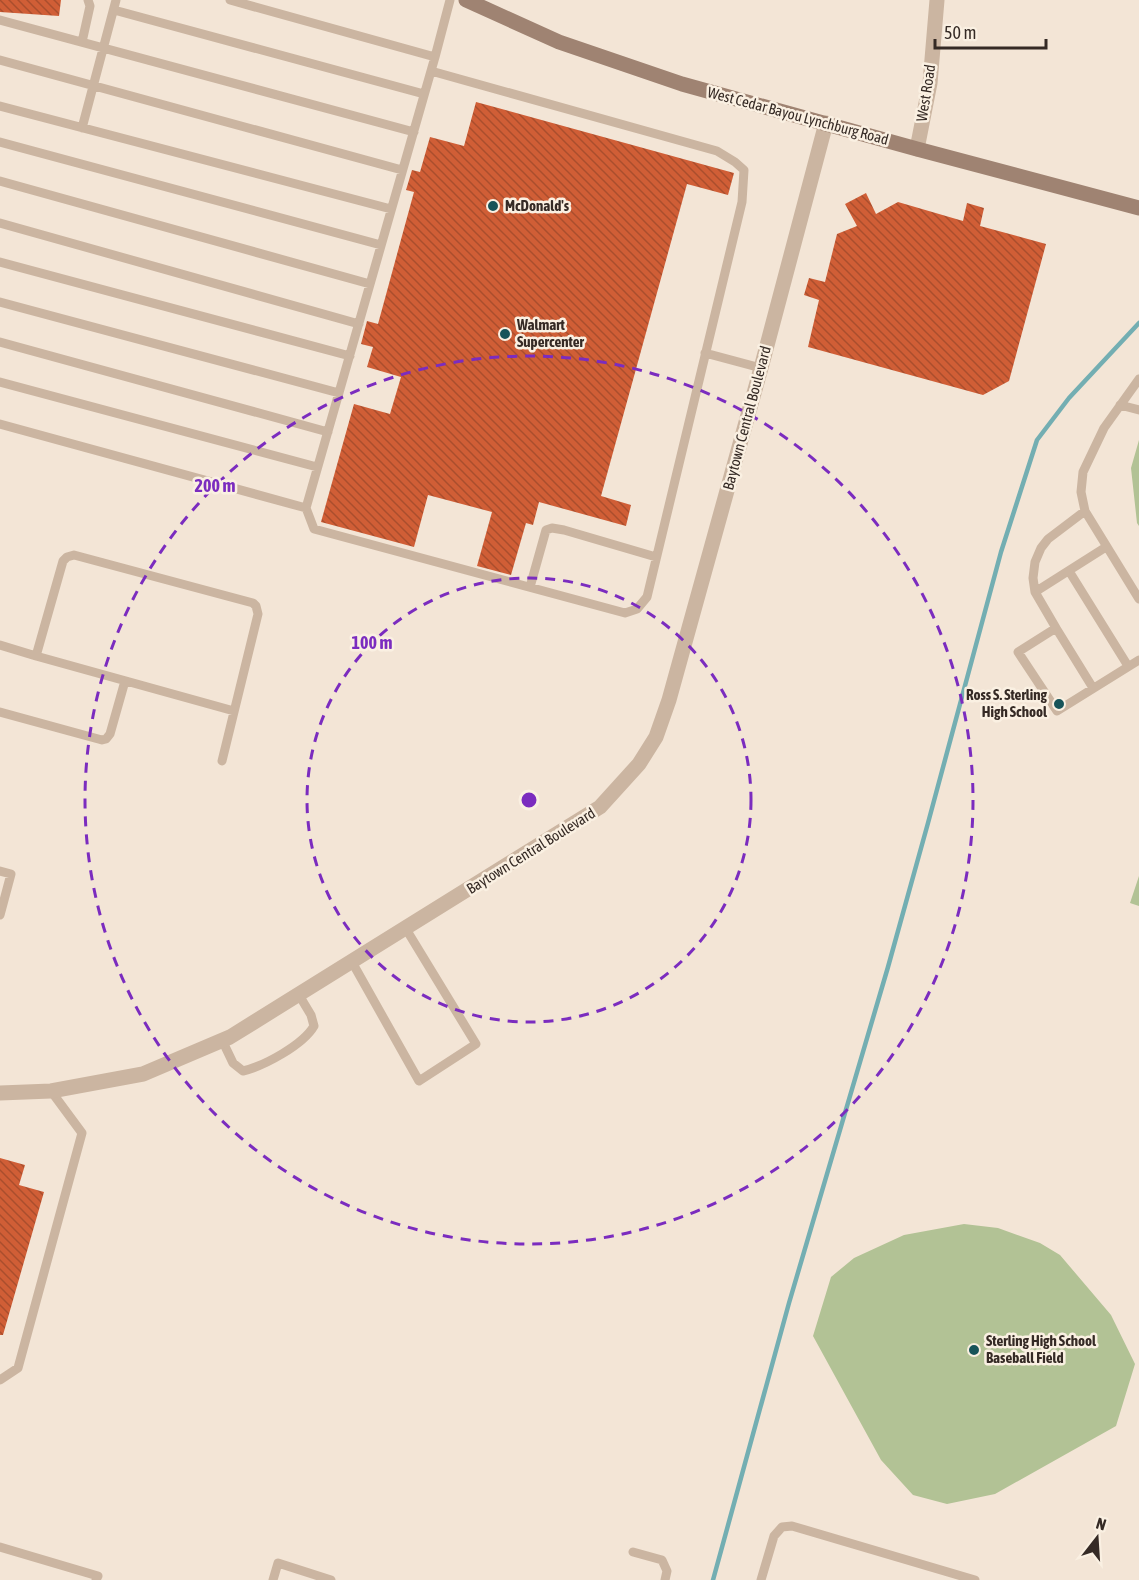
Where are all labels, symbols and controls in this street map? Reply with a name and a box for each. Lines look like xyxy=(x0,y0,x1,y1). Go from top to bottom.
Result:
scale bar xyxy=(935,12,1046,50)
text: 50 m xyxy=(944,22,976,43)
street label: West Road xyxy=(913,63,938,123)
street label: West Cedar Bayou Lynchburg Road xyxy=(706,83,890,148)
place label: McDonald's xyxy=(505,197,570,214)
marker: McDonald's xyxy=(486,199,500,213)
place label: Walmart Supercenter xyxy=(516,316,585,350)
marker: Walmart Supercenter xyxy=(498,327,512,341)
street label: Baytown Central Boulevard xyxy=(719,344,774,492)
text: 200 m xyxy=(195,475,235,496)
text: 100 m xyxy=(352,632,392,653)
place label: Ross S. Sterling High School xyxy=(966,686,1048,720)
marker: Ross S. Sterling High School xyxy=(1052,697,1066,711)
centre of rings xyxy=(519,790,539,810)
street label: Baytown Central Boulevard xyxy=(463,804,598,897)
place label: Sterling High School Baseball Field xyxy=(986,1332,1097,1366)
marker: Sterling High School Baseball Field xyxy=(967,1343,981,1357)
north arrow xyxy=(1067,1508,1127,1568)
text: N xyxy=(1094,1514,1109,1534)

